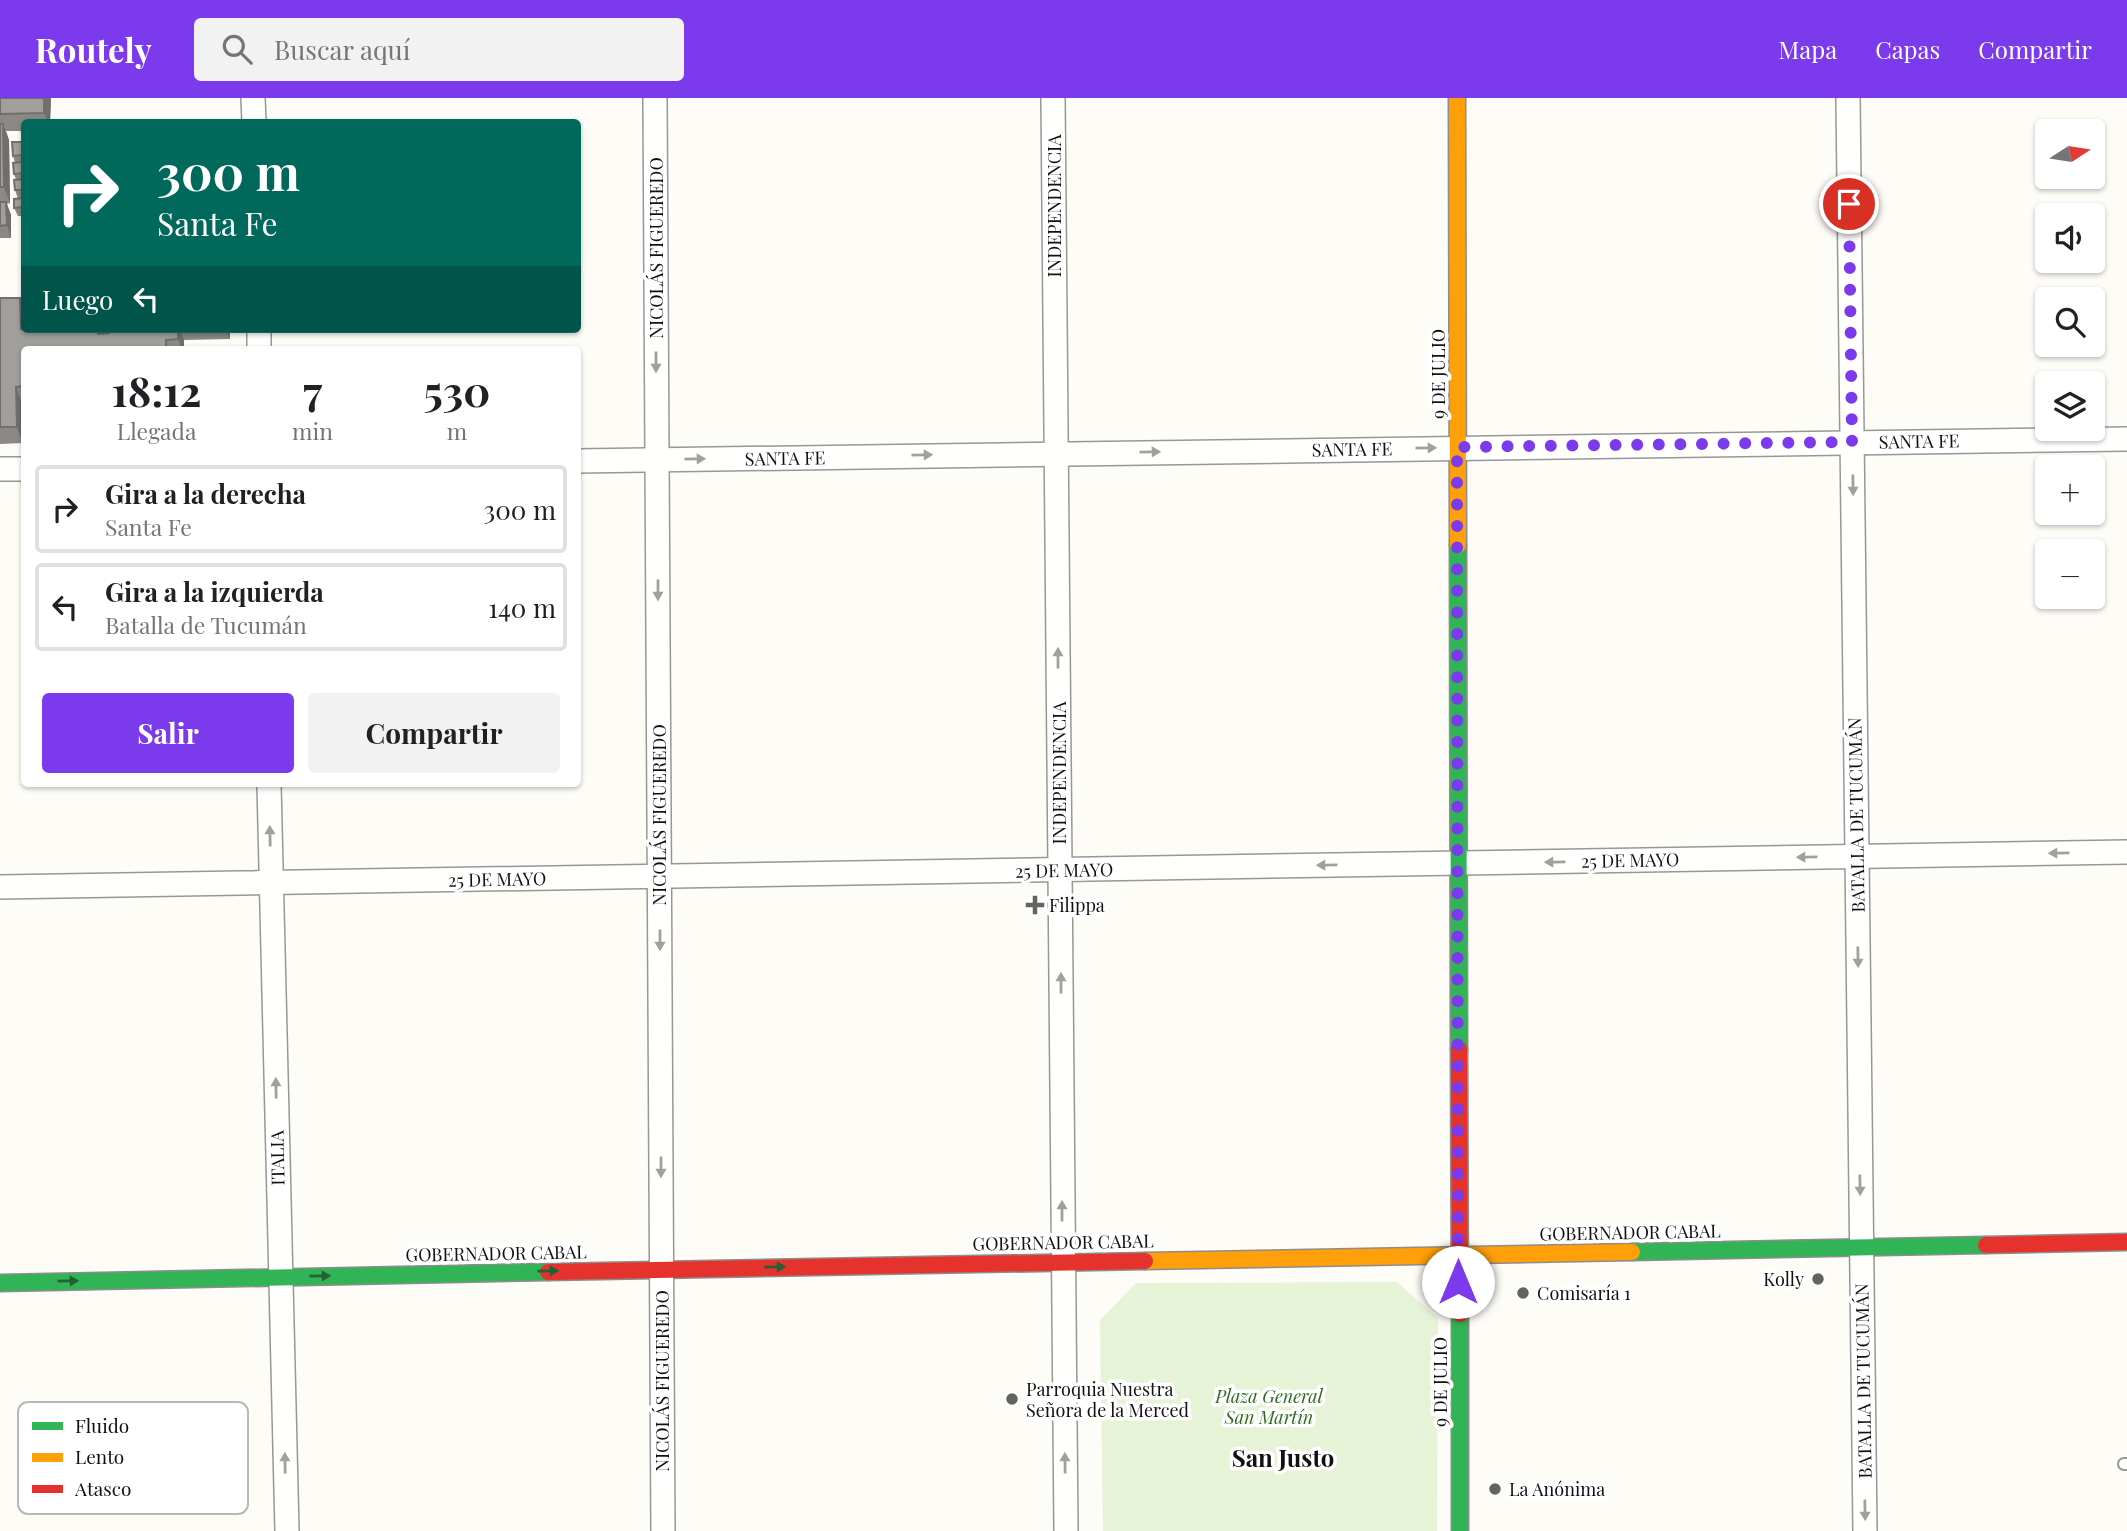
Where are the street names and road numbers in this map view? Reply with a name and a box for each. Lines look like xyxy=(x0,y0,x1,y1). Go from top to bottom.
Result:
street label: INDEPENDENCIA xyxy=(1042,134,1066,278)
street label: NICOLÁS FIGUEREDO xyxy=(644,157,668,339)
street label: 9 DE JULIO xyxy=(1426,329,1450,419)
street label: SANTA FE xyxy=(1878,428,1960,454)
street label: SANTA FE xyxy=(1311,436,1393,462)
street label: SANTA FE xyxy=(744,445,826,471)
street label: INDEPENDENCIA xyxy=(1047,701,1071,845)
street label: BATALLA DE TUCUMÁN xyxy=(1842,717,1870,913)
street label: NICOLÁS FIGUEREDO xyxy=(647,724,671,906)
street label: 25 DE MAYO xyxy=(1581,847,1679,873)
street label: 25 DE MAYO xyxy=(1015,857,1113,883)
street label: 25 DE MAYO xyxy=(448,866,546,892)
street label: ITALIA xyxy=(265,1129,289,1186)
street label: GOBERNADOR CABAL xyxy=(1539,1218,1721,1246)
street label: GOBERNADOR CABAL xyxy=(972,1228,1154,1256)
street label: GOBERNADOR CABAL xyxy=(405,1239,587,1267)
street label: BATALLA DE TUCUMÁN xyxy=(1849,1283,1877,1479)
street label: NICOLÁS FIGUEREDO xyxy=(650,1290,674,1472)
street label: 9 DE JULIO xyxy=(1428,1337,1452,1427)

